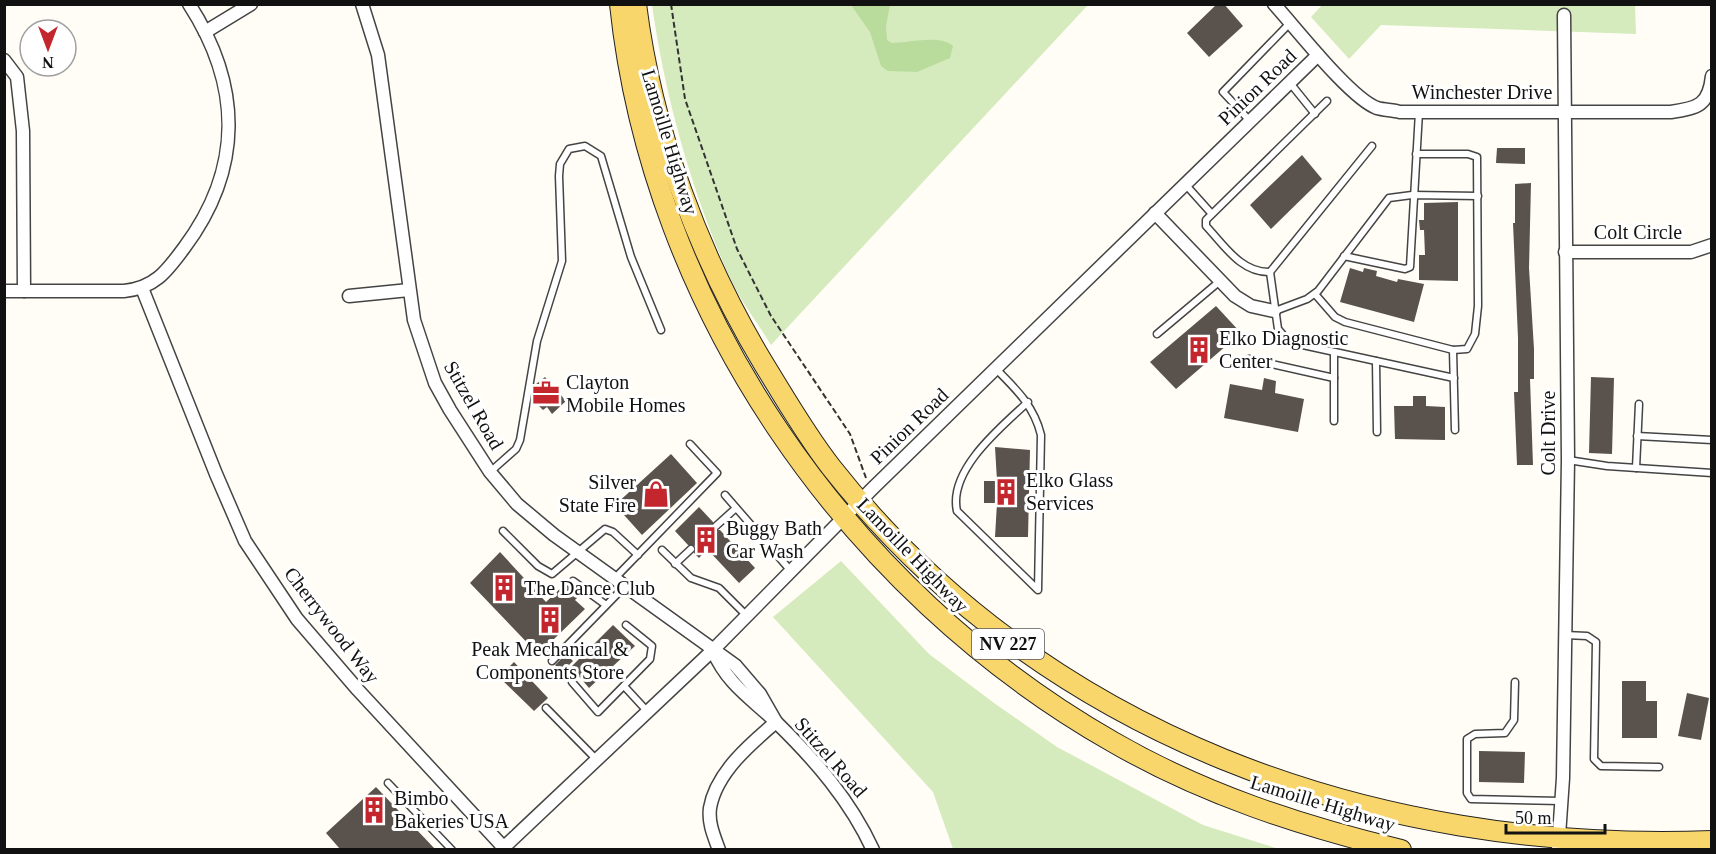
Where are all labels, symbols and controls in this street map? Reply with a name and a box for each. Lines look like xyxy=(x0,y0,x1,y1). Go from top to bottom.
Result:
north arrow xyxy=(18,18,78,78)
street label: Pinion Road xyxy=(1214,45,1300,129)
text: N xyxy=(42,54,54,71)
street label: Lamoille Highway xyxy=(637,67,703,217)
street label: Winchester Drive xyxy=(1412,81,1553,103)
street label: Colt Circle xyxy=(1594,221,1682,243)
place label: Elko Diagnostic Center xyxy=(1219,327,1349,372)
building icon: Elko Diagnostic Center xyxy=(1184,335,1214,365)
street label: Stitzel Road xyxy=(440,357,508,453)
place label: Clayton Mobile Homes xyxy=(566,371,686,416)
office icon: Clayton Mobile Homes xyxy=(531,378,561,408)
street label: Pinion Road xyxy=(866,384,952,468)
street label: Colt Drive xyxy=(1537,390,1559,476)
place label: Elko Glass Services xyxy=(1026,469,1113,514)
place label: Silver State Fire xyxy=(559,471,636,516)
building icon: Elko Glass Services xyxy=(991,477,1021,507)
shop icon: Silver State Fire xyxy=(641,479,671,509)
street label: Lamoille Highway xyxy=(852,493,973,617)
place label: Buggy Bath Car Wash xyxy=(726,517,822,562)
building icon: Buggy Bath Car Wash xyxy=(691,525,721,555)
street label: Cherrywood Way xyxy=(279,563,384,688)
building icon: The Dance Club xyxy=(489,573,519,603)
place label: The Dance Club xyxy=(524,577,655,599)
building icon: Peak Mechanical & Components Store xyxy=(535,605,565,635)
road number: NV 227 xyxy=(972,629,1044,659)
place label: Peak Mechanical & Components Store xyxy=(471,638,629,684)
street label: Stitzel Road xyxy=(790,713,872,801)
street label: Lamoille Highway xyxy=(1248,770,1398,836)
place label: Bimbo Bakeries USA xyxy=(394,787,510,832)
building icon: Bimbo Bakeries USA xyxy=(359,795,389,825)
scale bar xyxy=(1506,797,1605,835)
text: 50 m xyxy=(1515,808,1552,828)

